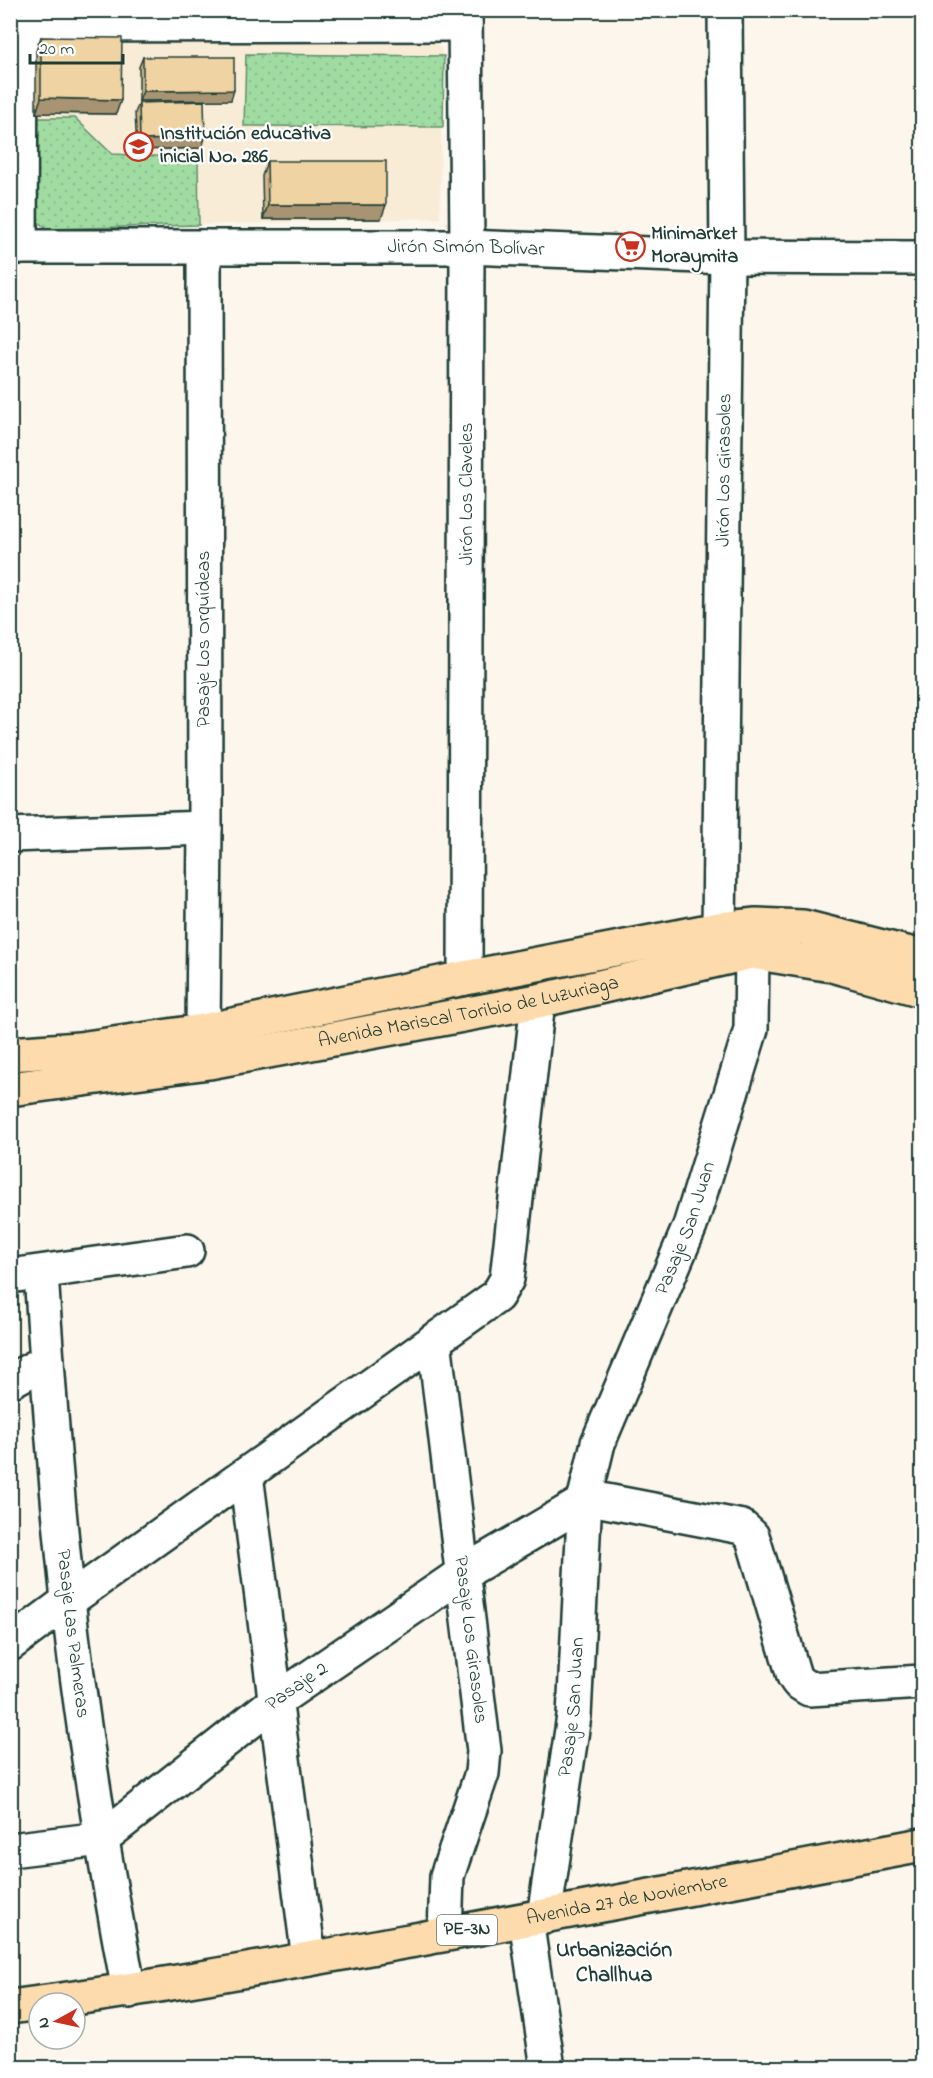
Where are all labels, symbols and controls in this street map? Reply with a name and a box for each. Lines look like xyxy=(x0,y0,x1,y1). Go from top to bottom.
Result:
scale bar xyxy=(30,27,123,65)
text: 20 m xyxy=(39,37,74,63)
place label: Institución educativa inicial No. 286 xyxy=(160,120,331,172)
school or university icon: Institución educativa inicial No. 286 xyxy=(123,130,155,162)
place label: Minimarket Moraymita xyxy=(651,220,738,273)
supermarket icon: Minimarket Moraymita xyxy=(614,230,646,262)
street label: Jirón Simón Bolívar xyxy=(387,232,546,265)
street label: Jirón Los Girasoles xyxy=(709,393,740,547)
street label: Jirón Los Claveles xyxy=(453,423,482,565)
street label: Pasaje Los Orquídeas xyxy=(190,551,219,727)
street label: Avenida Mariscal Toribio de Luzuriaga xyxy=(316,968,622,1056)
street label: Pasaje San Juan xyxy=(648,1158,724,1300)
street label: Pasaje Las Palmeras xyxy=(48,1548,97,1720)
street label: Pasaje Los Girasoles xyxy=(446,1554,495,1725)
street label: Pasaje San Juan xyxy=(551,1636,592,1779)
street label: Pasaje 2 xyxy=(259,1655,334,1718)
street label: Avenida 27 de Noviembre xyxy=(524,1867,730,1933)
road number: PE-3N xyxy=(437,1915,497,1945)
district label: Urbanización Challhua xyxy=(556,1935,672,1992)
north arrow xyxy=(27,1991,87,2051)
text: N xyxy=(31,2016,57,2030)

